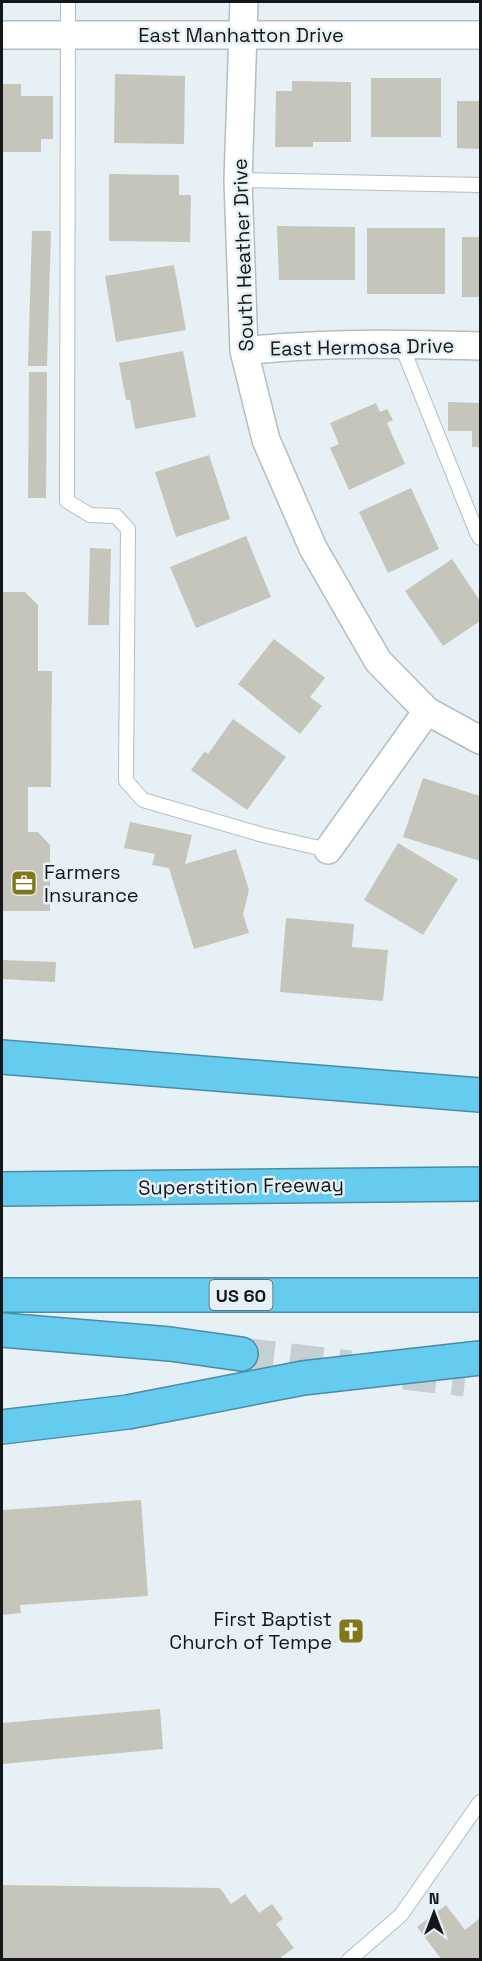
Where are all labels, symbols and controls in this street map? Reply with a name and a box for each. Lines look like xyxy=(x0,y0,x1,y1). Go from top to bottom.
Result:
street label: East Manhatton Drive xyxy=(138,22,344,48)
street label: South Heather Drive xyxy=(227,158,259,352)
street label: East Hermosa Drive xyxy=(270,332,454,362)
place label: Farmers Insurance xyxy=(44,859,139,908)
office icon: Farmers Insurance xyxy=(9,868,39,898)
street label: Superstition Freeway xyxy=(138,1171,344,1201)
road number: US 60 xyxy=(210,1280,272,1310)
place label: First Baptist Church of Tempe xyxy=(169,1606,332,1655)
church icon: First Baptist Church of Tempe xyxy=(336,1616,366,1646)
north arrow xyxy=(404,1883,464,1943)
text: N xyxy=(429,1888,439,1909)

